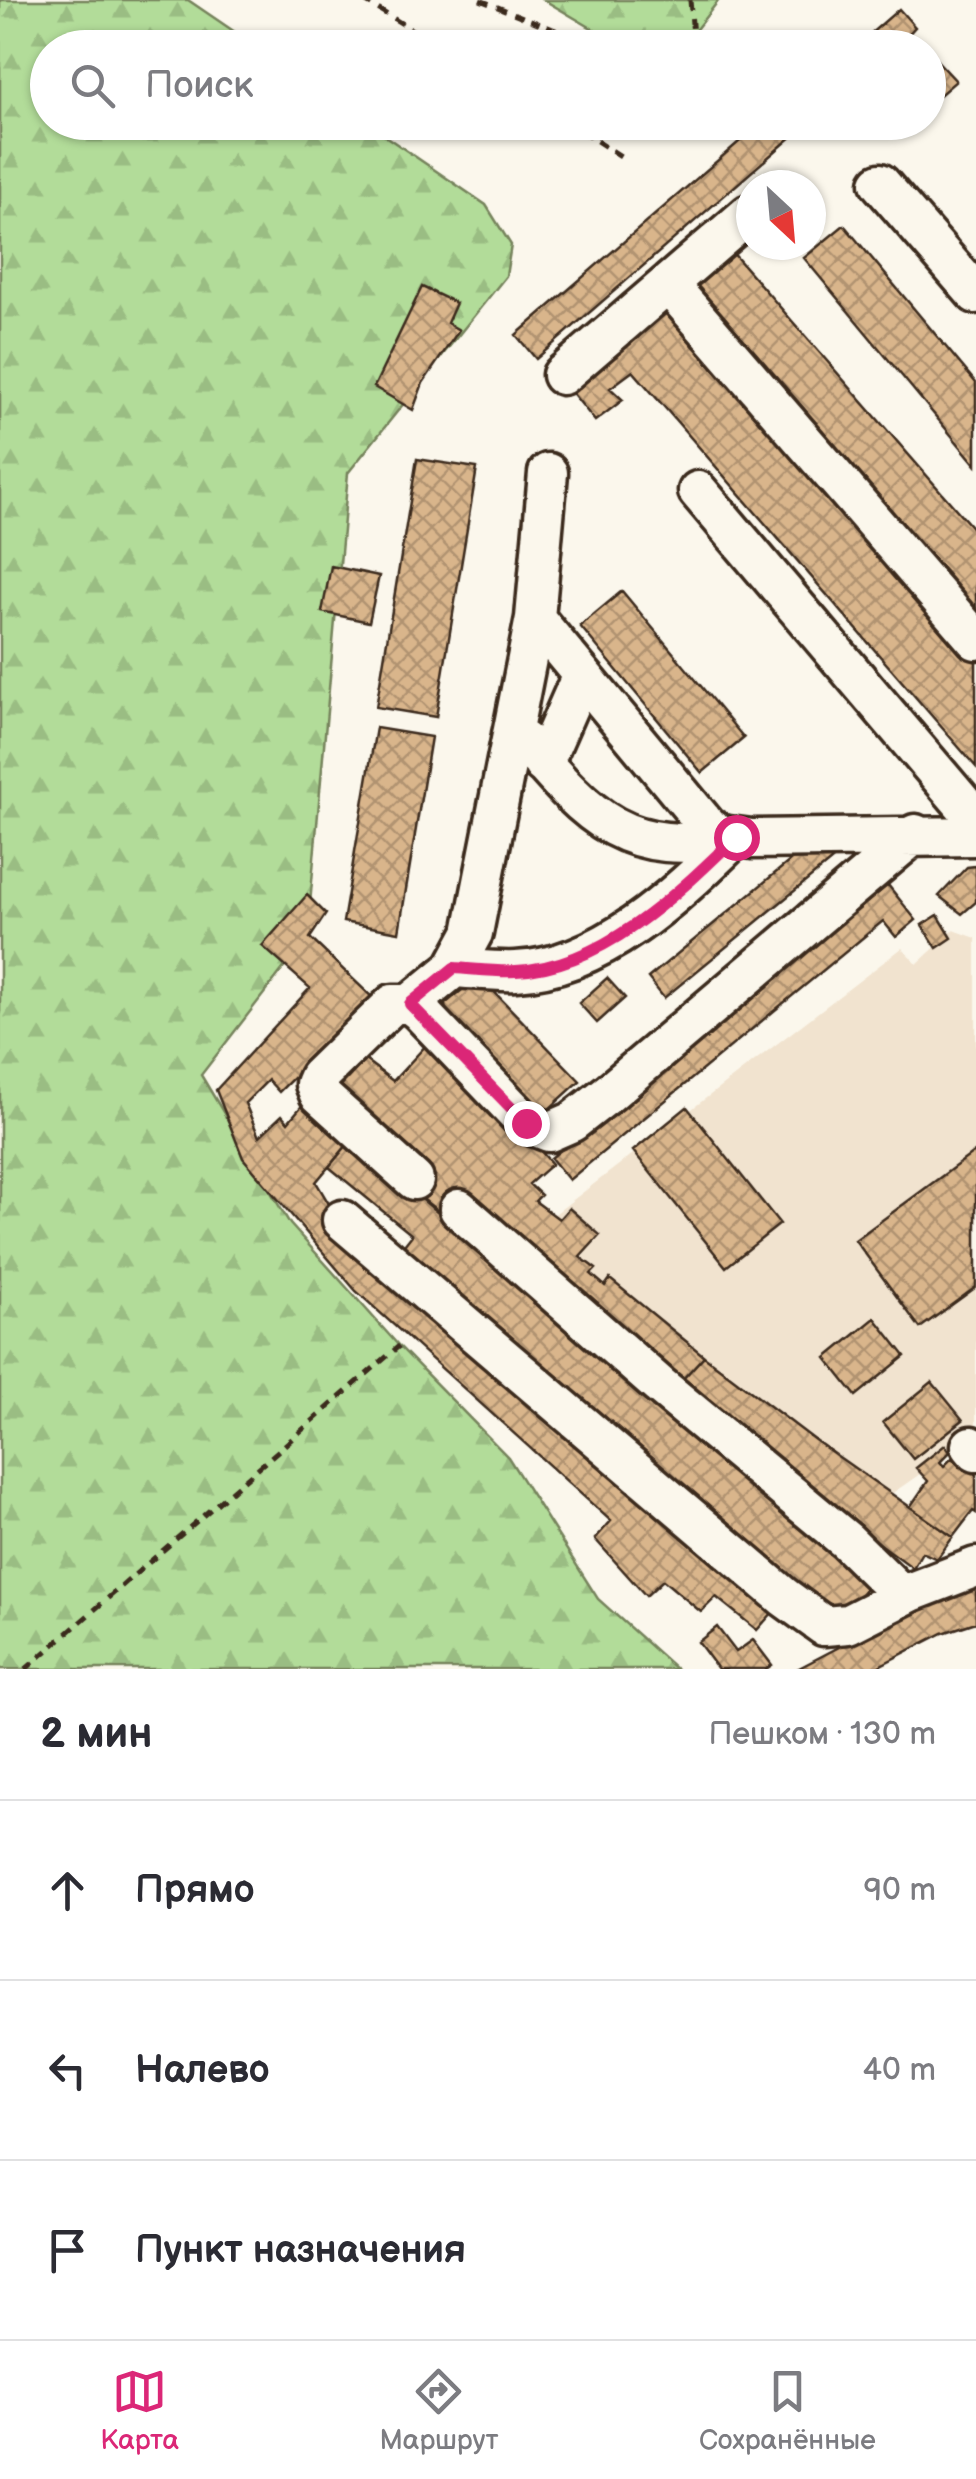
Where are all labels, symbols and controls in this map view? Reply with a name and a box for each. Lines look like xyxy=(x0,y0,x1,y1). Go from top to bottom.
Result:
search box xyxy=(30,30,946,140)
icon: search xyxy=(65,58,120,113)
text: Поиск xyxy=(145,63,253,108)
north arrow xyxy=(736,170,826,260)
route start xyxy=(714,815,760,861)
route end xyxy=(504,1101,550,1147)
text: 2 мин xyxy=(40,1709,152,1760)
text: Пешком · 130 m xyxy=(708,1715,936,1754)
icon: ahead xyxy=(40,1863,95,1918)
text: Прямо xyxy=(135,1868,254,1913)
text: 90 m xyxy=(864,1871,936,1910)
icon: left xyxy=(40,2043,95,2098)
text: Налево xyxy=(135,2048,270,2093)
text: 40 m xyxy=(863,2051,936,2090)
icon: arrive xyxy=(40,2223,95,2278)
text: Пункт назначения xyxy=(135,2228,466,2273)
tab: Карта xyxy=(100,2364,179,2457)
tab: Маршрут xyxy=(379,2364,499,2457)
tab: Сохранённые xyxy=(699,2364,876,2457)

